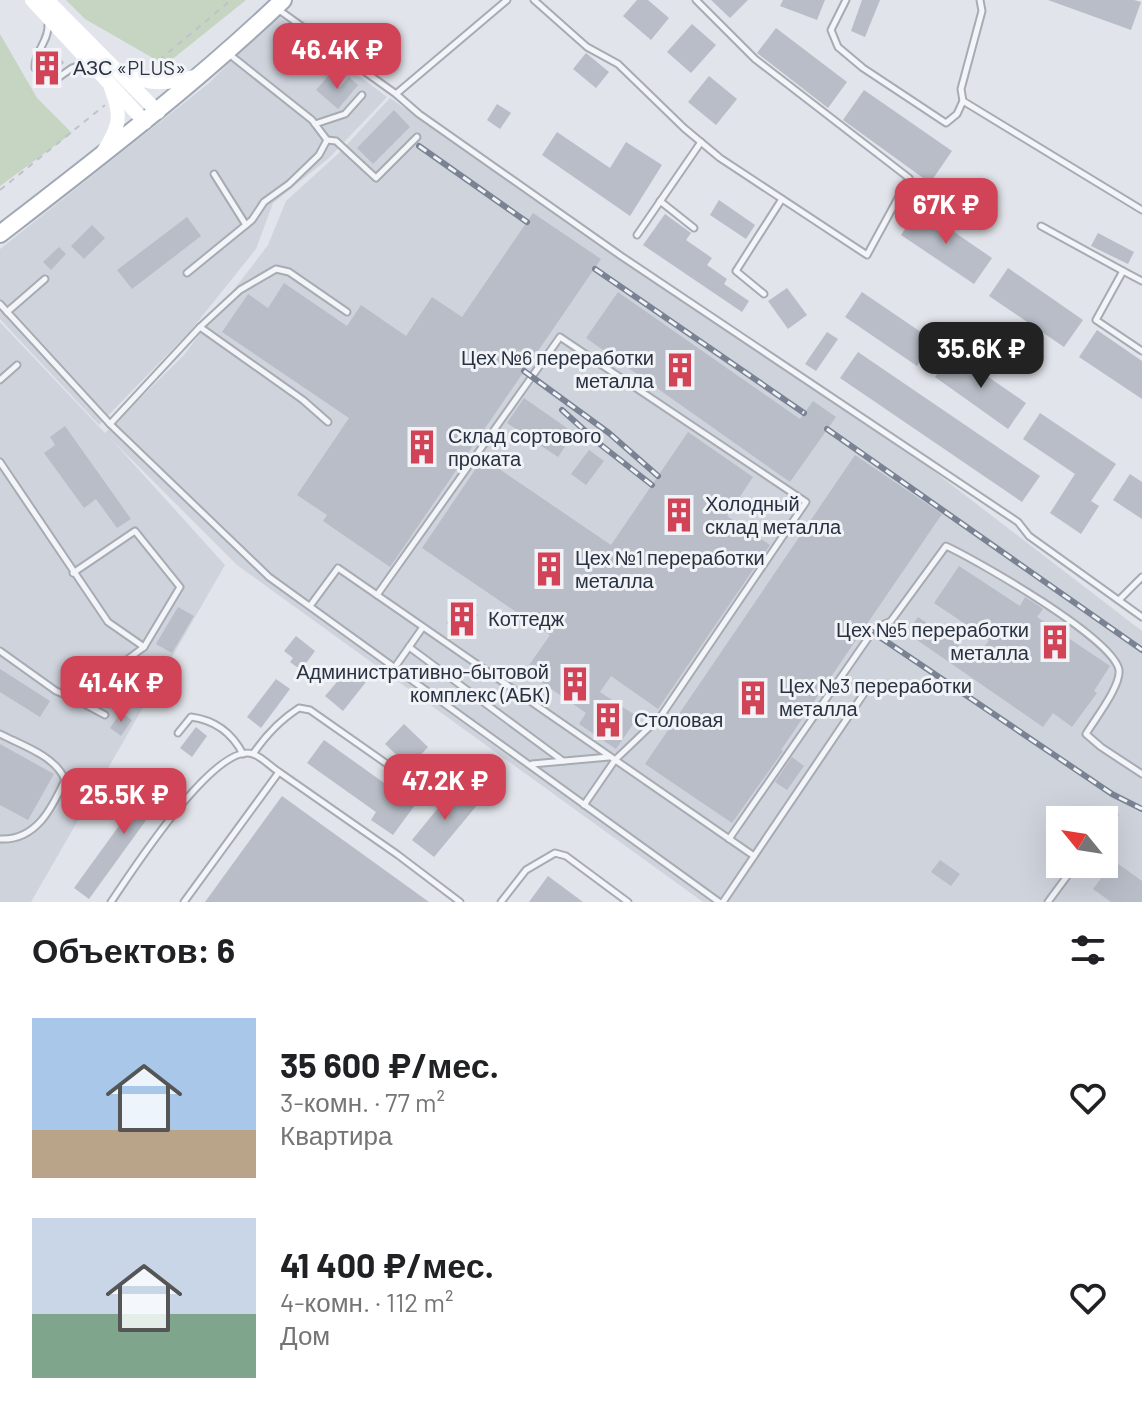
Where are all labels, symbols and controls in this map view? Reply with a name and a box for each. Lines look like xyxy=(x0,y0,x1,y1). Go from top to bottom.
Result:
pin: 46.4K ₽ xyxy=(263,23,411,91)
text: 46.4K ₽ xyxy=(291,33,383,64)
building icon: АЗС «PLUS» xyxy=(28,49,66,87)
place label: АЗС «PLUS» xyxy=(73,55,186,79)
pin: 67K ₽ xyxy=(890,178,1002,246)
text: 67K ₽ xyxy=(913,188,979,219)
pin: 35.6K ₽ xyxy=(907,322,1055,390)
text: 35.6K ₽ xyxy=(937,332,1025,363)
place label: Цех №6 переработки металла xyxy=(461,345,655,392)
building icon: Цех №6 переработки металла xyxy=(661,351,699,389)
place label: Склад сортового проката xyxy=(448,423,601,470)
building icon: Склад сортового проката xyxy=(403,428,441,466)
place label: Холодный склад металла xyxy=(705,491,842,538)
building icon: Холодный склад металла xyxy=(660,496,698,534)
place label: Цех №1 переработки металла xyxy=(575,545,765,592)
building icon: Цех №1 переработки металла xyxy=(530,550,568,588)
building icon: Коттедж xyxy=(443,600,481,638)
place label: Коттедж xyxy=(488,606,565,630)
place label: Цех №5 переработки металла xyxy=(836,617,1030,664)
building icon: Цех №5 переработки металла xyxy=(1036,623,1074,661)
pin: 41.4K ₽ xyxy=(47,656,195,724)
place label: Административно-бытовой комплекс (АБК) xyxy=(296,659,550,706)
building icon: Административно-бытовой комплекс (АБК) xyxy=(556,665,594,703)
text: 41.4K ₽ xyxy=(79,666,163,697)
place label: Цех №3 переработки металла xyxy=(779,673,972,720)
building icon: Цех №3 переработки металла xyxy=(734,679,772,717)
building icon: Столовая xyxy=(589,701,627,739)
place label: Столовая xyxy=(634,707,723,731)
pin: 47.2K ₽ xyxy=(371,754,519,822)
text: 47.2K ₽ xyxy=(402,764,488,795)
pin: 25.5K ₽ xyxy=(50,768,198,836)
text: 25.5K ₽ xyxy=(79,778,169,809)
north arrow xyxy=(1046,806,1118,878)
map controls xyxy=(1046,806,1118,878)
icon: filters xyxy=(1066,928,1110,972)
text: Объектов: 6 xyxy=(32,929,235,970)
text: 35 600 ₽/мес. xyxy=(280,1044,499,1085)
icon: home xyxy=(96,1050,192,1146)
icon: heart xyxy=(1066,1076,1110,1120)
text: 3-комн. · 77 m² xyxy=(280,1086,445,1117)
text: Квартира xyxy=(280,1119,392,1150)
text: 41 400 ₽/мес. xyxy=(280,1244,494,1285)
icon: home xyxy=(96,1250,192,1346)
icon: heart xyxy=(1066,1276,1110,1320)
text: 4-комн. · 112 m² xyxy=(280,1286,453,1317)
text: Дом xyxy=(280,1319,330,1350)

